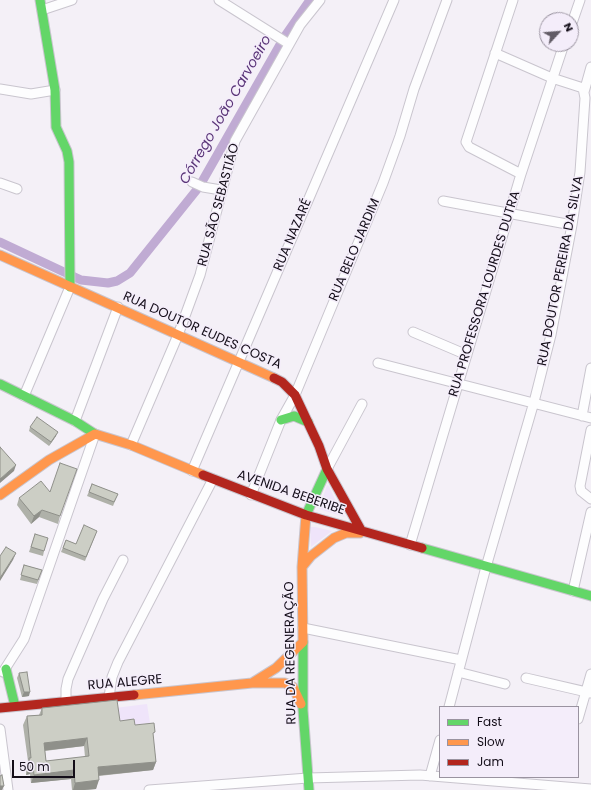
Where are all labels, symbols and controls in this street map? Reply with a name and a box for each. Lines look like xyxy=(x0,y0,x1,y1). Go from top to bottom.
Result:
north arrow xyxy=(539,12,579,52)
text: N xyxy=(560,20,578,34)
water label: Córrego João Carvoeiro xyxy=(176,33,276,187)
street label: RUA SÃO SEBASTIÃO xyxy=(195,142,243,268)
street label: RUA DOUTOR PEREIRA DA SILVA xyxy=(535,175,587,367)
street label: RUA PROFESSORA LOURDES DUTRA xyxy=(446,189,524,399)
street label: RUA NAZARÉ xyxy=(271,196,315,274)
street label: RUA BELO JARDIM xyxy=(326,196,384,304)
street label: RUA DOUTOR EUDES COSTA xyxy=(120,289,284,373)
street label: AVENIDA BEBERIBE xyxy=(235,467,347,519)
street label: RUA DA REGENERAÇÃO xyxy=(282,581,300,725)
street label: RUA ALEGRE xyxy=(87,672,163,694)
legend xyxy=(439,706,579,778)
text: Fast xyxy=(477,713,502,730)
text: Slow xyxy=(477,733,505,750)
scale bar xyxy=(14,752,77,778)
text: Jam xyxy=(477,753,504,770)
text: 50 m xyxy=(19,758,50,775)

